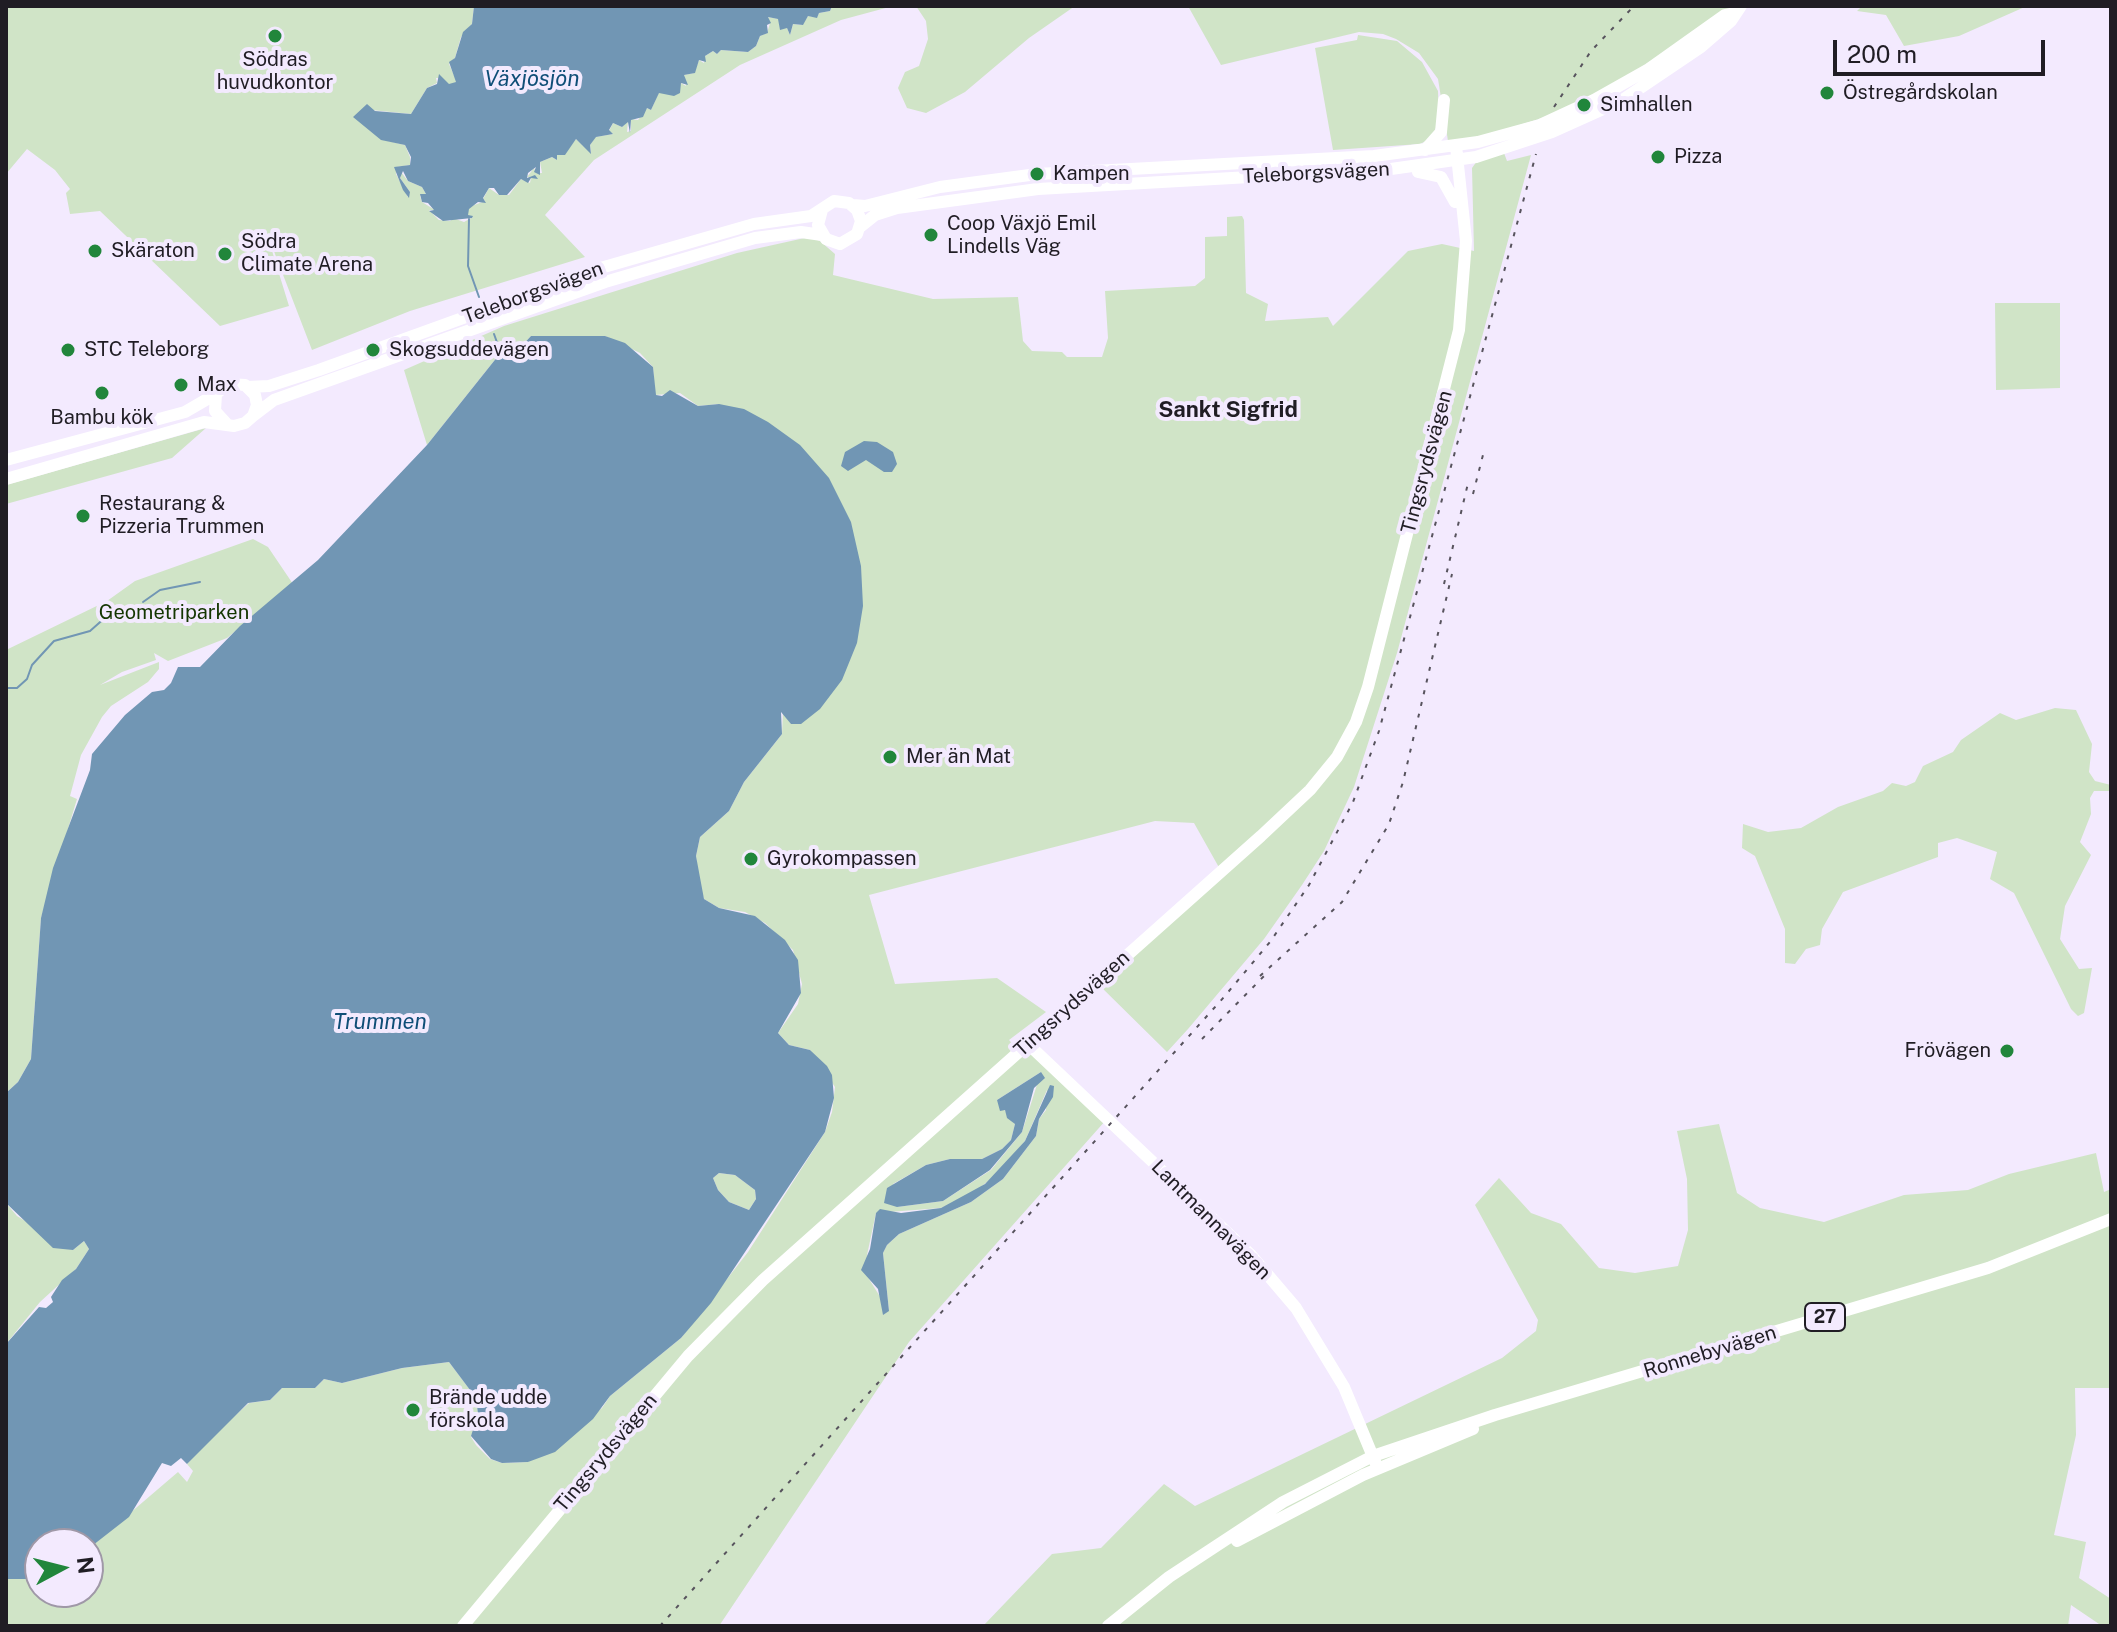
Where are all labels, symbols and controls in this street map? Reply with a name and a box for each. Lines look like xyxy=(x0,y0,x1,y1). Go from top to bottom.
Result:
scale bar xyxy=(1837,24,2049,74)
marker: Södras huvudkontor xyxy=(266,27,284,45)
text: 200 m xyxy=(1847,40,1917,68)
place label: Södras huvudkontor xyxy=(217,48,333,95)
water label: Växjösjön xyxy=(485,66,579,92)
place label: Östregårdskolan xyxy=(1843,81,1998,105)
marker: Östregårdskolan xyxy=(1818,84,1836,102)
place label: Simhallen xyxy=(1600,93,1693,117)
marker: Simhallen xyxy=(1575,96,1593,114)
place label: Pizza xyxy=(1674,145,1722,169)
marker: Pizza xyxy=(1649,148,1667,166)
street label: Teleborgsvägen xyxy=(1242,157,1390,189)
place label: Kampen xyxy=(1053,162,1130,186)
marker: Kampen xyxy=(1028,165,1046,183)
place label: Coop Växjö Emil Lindells Väg xyxy=(947,212,1097,259)
marker: Coop Växjö Emil Lindells Väg xyxy=(922,226,940,244)
place label: Södra Climate Arena xyxy=(241,230,373,277)
place label: Skäraton xyxy=(111,239,195,263)
marker: Skäraton xyxy=(86,242,104,260)
marker: Södra Climate Arena xyxy=(216,245,234,263)
street label: Teleborgsvägen xyxy=(460,256,606,330)
place label: STC Teleborg xyxy=(84,338,209,362)
place label: Skogsuddevägen xyxy=(389,338,549,362)
marker: STC Teleborg xyxy=(59,341,77,359)
marker: Skogsuddevägen xyxy=(364,341,382,359)
place label: Max xyxy=(197,373,237,397)
marker: Max xyxy=(172,376,190,394)
marker: Bambu kök xyxy=(93,384,111,402)
street label: Tingsrydsvägen xyxy=(1396,388,1458,536)
district label: Sankt Sigfrid xyxy=(1158,397,1298,423)
place label: Bambu kök xyxy=(50,406,154,430)
place label: Restaurang & Pizzeria Trummen xyxy=(99,492,264,539)
marker: Restaurang & Pizzeria Trummen xyxy=(74,507,92,525)
park label: Geometriparken xyxy=(99,601,249,625)
place label: Mer än Mat xyxy=(906,745,1011,769)
marker: Mer än Mat xyxy=(881,748,899,766)
place label: Gyrokompassen xyxy=(767,847,917,871)
marker: Gyrokompassen xyxy=(742,850,760,868)
street label: Tingsrydsvägen xyxy=(1009,946,1135,1062)
water label: Trummen xyxy=(333,1009,427,1035)
place label: Frövägen xyxy=(1904,1039,1991,1063)
marker: Frövägen xyxy=(1998,1042,2016,1060)
street label: Lantmannavägen xyxy=(1146,1155,1276,1285)
road number: 27 xyxy=(1805,1303,1845,1331)
street label: Ronnebyvägen xyxy=(1641,1320,1779,1384)
place label: Brände udde förskola xyxy=(429,1386,547,1433)
street label: Tingsrydsvägen xyxy=(549,1389,663,1517)
marker: Brände udde förskola xyxy=(404,1401,422,1419)
north arrow xyxy=(24,1528,104,1608)
text: N xyxy=(72,1555,100,1575)

